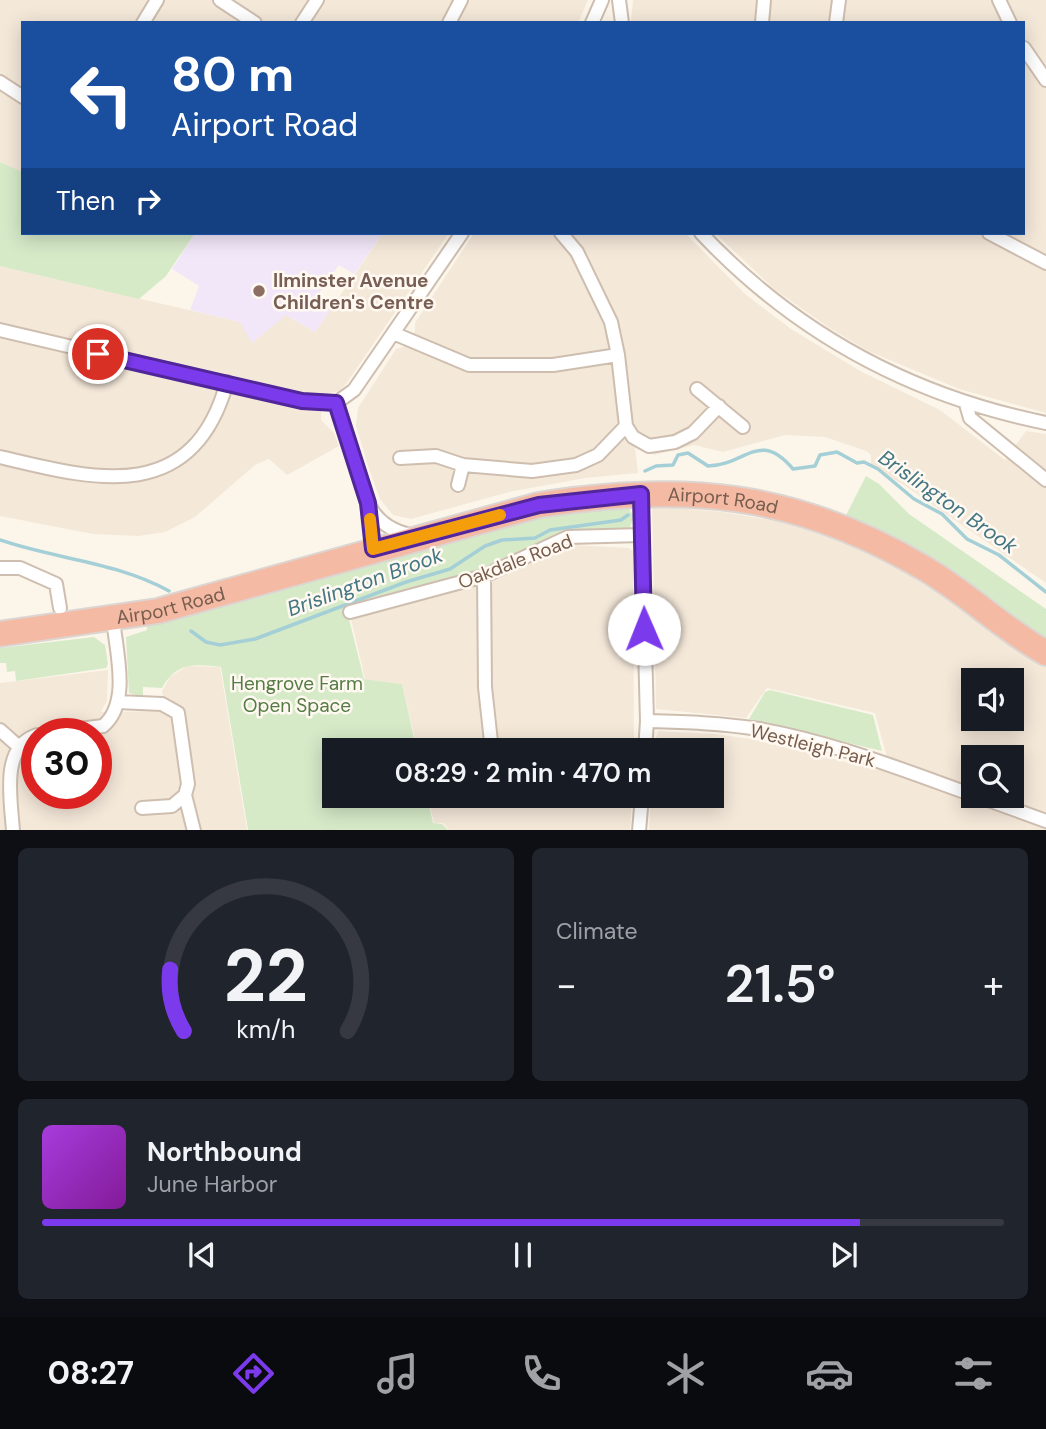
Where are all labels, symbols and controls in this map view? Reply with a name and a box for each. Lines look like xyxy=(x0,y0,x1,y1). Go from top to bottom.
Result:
text: 80 m xyxy=(171,42,294,106)
icon: left xyxy=(56,49,147,140)
text: Airport Road xyxy=(171,104,358,146)
icon: right xyxy=(129,182,167,220)
text: Then xyxy=(56,184,115,218)
place label: Ilminster Avenue Children's Centre xyxy=(273,268,434,315)
marker: Ilminster Avenue Children's Centre xyxy=(251,283,267,299)
pin xyxy=(68,324,128,384)
icon: arrive xyxy=(79,335,117,373)
water label: Brislington Brook xyxy=(873,444,1023,561)
street label: Airport Road xyxy=(667,482,780,520)
street label: Oakdale Road xyxy=(454,528,576,595)
water label: Brislington Brook xyxy=(283,541,447,623)
street label: Airport Road xyxy=(114,581,228,630)
position arrow xyxy=(607,592,681,666)
map controls xyxy=(961,668,1024,808)
button: sound xyxy=(961,668,1024,731)
park label: Hengrove Farm Open Space xyxy=(231,671,363,718)
speed limit sign: 30 xyxy=(21,718,112,809)
street label: Westleigh Park xyxy=(748,718,879,773)
button: search xyxy=(961,745,1024,808)
text: 08:29 · 2 min · 470 m xyxy=(395,756,651,790)
text: Climate xyxy=(556,916,638,946)
text: 22 xyxy=(224,929,308,1024)
text: 21.5° xyxy=(724,950,836,1018)
text: − xyxy=(556,960,577,1010)
text: + xyxy=(983,960,1004,1010)
text: km/h xyxy=(236,1012,296,1045)
text: Northbound xyxy=(147,1135,302,1169)
text: June Harbor xyxy=(147,1169,277,1199)
icon: previous xyxy=(183,1236,221,1274)
icon: pause xyxy=(504,1236,542,1274)
icon: next xyxy=(825,1236,863,1274)
icon: directions xyxy=(229,1349,278,1398)
icon: music xyxy=(373,1349,422,1398)
icon: phone xyxy=(517,1349,566,1398)
icon: climate xyxy=(661,1349,710,1398)
icon: car xyxy=(805,1349,854,1398)
icon: filters xyxy=(949,1349,998,1398)
text: 08:27 xyxy=(48,1352,134,1394)

